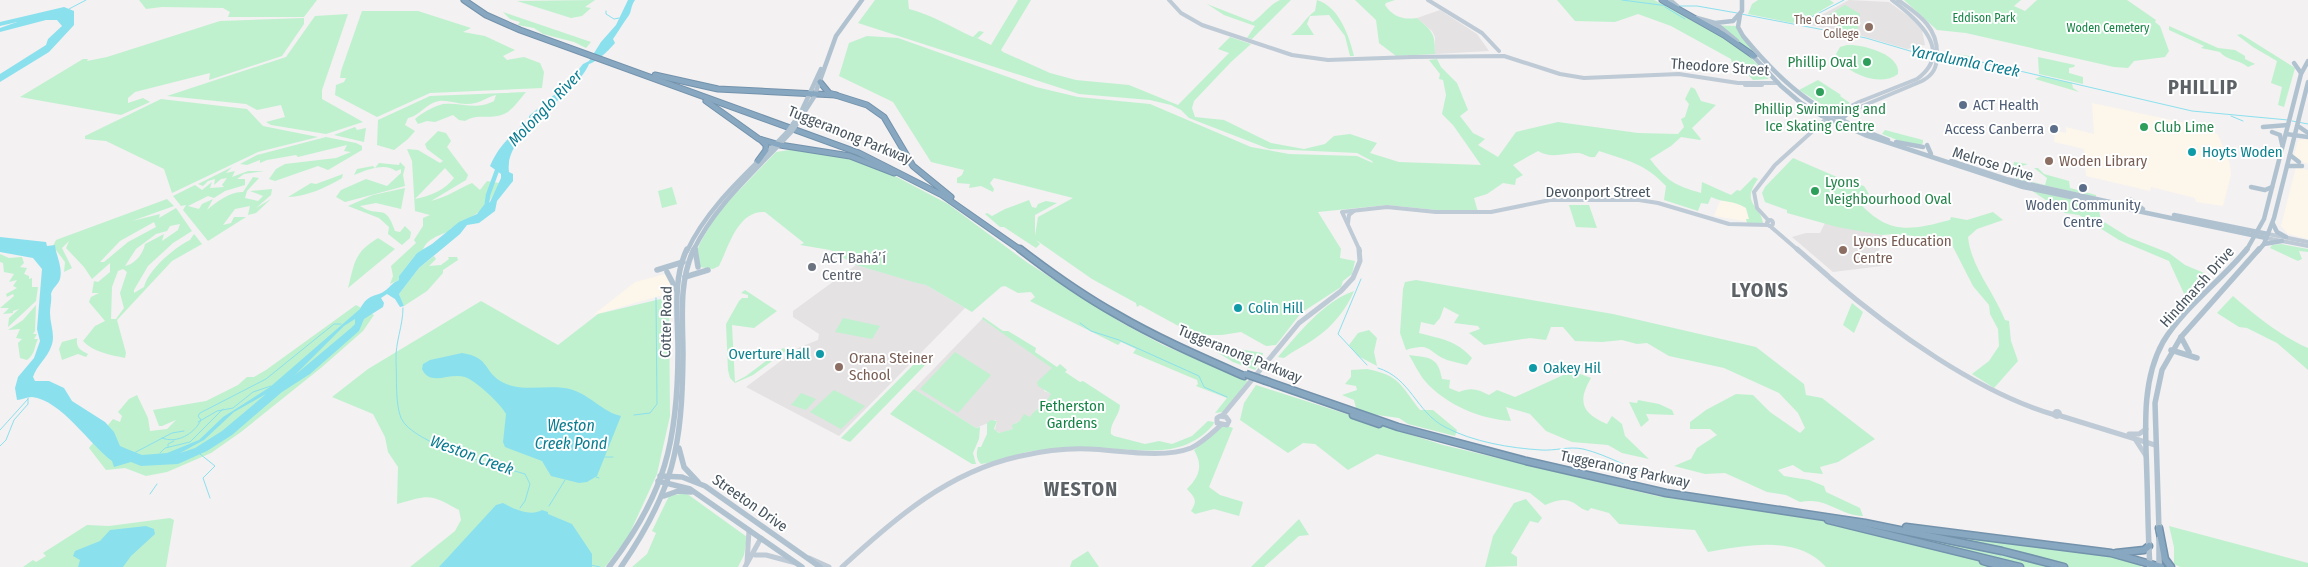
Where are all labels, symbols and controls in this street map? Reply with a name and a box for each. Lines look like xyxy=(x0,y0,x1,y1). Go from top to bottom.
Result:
park label: Eddison Park xyxy=(1952,11,2016,25)
place label: The Canberra College xyxy=(1794,13,1859,41)
marker: The Canberra College xyxy=(1863,21,1875,33)
park label: Woden Cemetery xyxy=(2067,21,2150,35)
water label: Yarralumla Creek xyxy=(1909,41,2021,81)
place label: Phillip Oval xyxy=(1788,53,1857,71)
street label: Theodore Street xyxy=(1670,55,1770,79)
marker: Phillip Oval xyxy=(1861,56,1873,68)
water label: Molonglo River xyxy=(504,66,586,150)
district label: PHILLIP xyxy=(2168,75,2238,99)
marker: Phillip Swimming and Ice Skating Centre xyxy=(1814,86,1826,98)
place label: ACT Health xyxy=(1973,96,2039,114)
marker: ACT Health xyxy=(1957,99,1969,111)
place label: Phillip Swimming and Ice Skating Centre xyxy=(1754,100,1886,135)
street label: Tuggeranong Parkway xyxy=(785,102,915,168)
place label: Club Lime xyxy=(2154,118,2214,136)
place label: Access Canberra xyxy=(1945,120,2044,138)
marker: Club Lime xyxy=(2138,121,2150,133)
marker: Access Canberra xyxy=(2048,123,2060,135)
street label: Melrose Drive xyxy=(1950,143,2036,185)
place label: Hoyts Woden xyxy=(2202,143,2283,161)
marker: Hoyts Woden xyxy=(2186,146,2198,158)
place label: Woden Library xyxy=(2059,152,2148,170)
marker: Woden Library xyxy=(2043,155,2055,167)
place label: Lyons Neighbourhood Oval xyxy=(1825,173,1952,208)
marker: Woden Community Centre xyxy=(2077,182,2089,194)
street label: Devonport Street xyxy=(1546,183,1651,201)
marker: Lyons Neighbourhood Oval xyxy=(1809,185,1821,197)
place label: Woden Community Centre xyxy=(2025,196,2141,231)
place label: Lyons Education Centre xyxy=(1853,232,1952,267)
street label: Hindmarsh Drive xyxy=(2156,243,2238,331)
marker: Lyons Education Centre xyxy=(1837,244,1849,256)
place label: ACT Bahá’í Centre xyxy=(822,249,886,284)
marker: ACT Bahá’í Centre xyxy=(806,261,818,273)
district label: LYONS xyxy=(1731,278,1789,302)
street label: Cotter Road xyxy=(656,286,676,358)
place label: Colin Hill xyxy=(1248,299,1303,317)
marker: Colin Hill xyxy=(1232,302,1244,314)
street label: Tuggeranong Parkway xyxy=(1175,321,1305,387)
place label: Overture Hall xyxy=(729,345,810,363)
marker: Overture Hall xyxy=(814,348,826,360)
place label: Orana Steiner School xyxy=(849,349,934,384)
place label: Oakey Hil xyxy=(1543,359,1601,377)
marker: Orana Steiner School xyxy=(833,361,845,373)
marker: Oakey Hil xyxy=(1527,362,1539,374)
park label: Fetherston Gardens xyxy=(1039,397,1105,432)
water label: Weston Creek Pond xyxy=(535,416,608,453)
water label: Weston Creek xyxy=(428,431,516,479)
street label: Tuggeranong Parkway xyxy=(1559,446,1692,492)
street label: Streeton Drive xyxy=(709,470,791,536)
district label: WESTON xyxy=(1044,477,1118,501)

